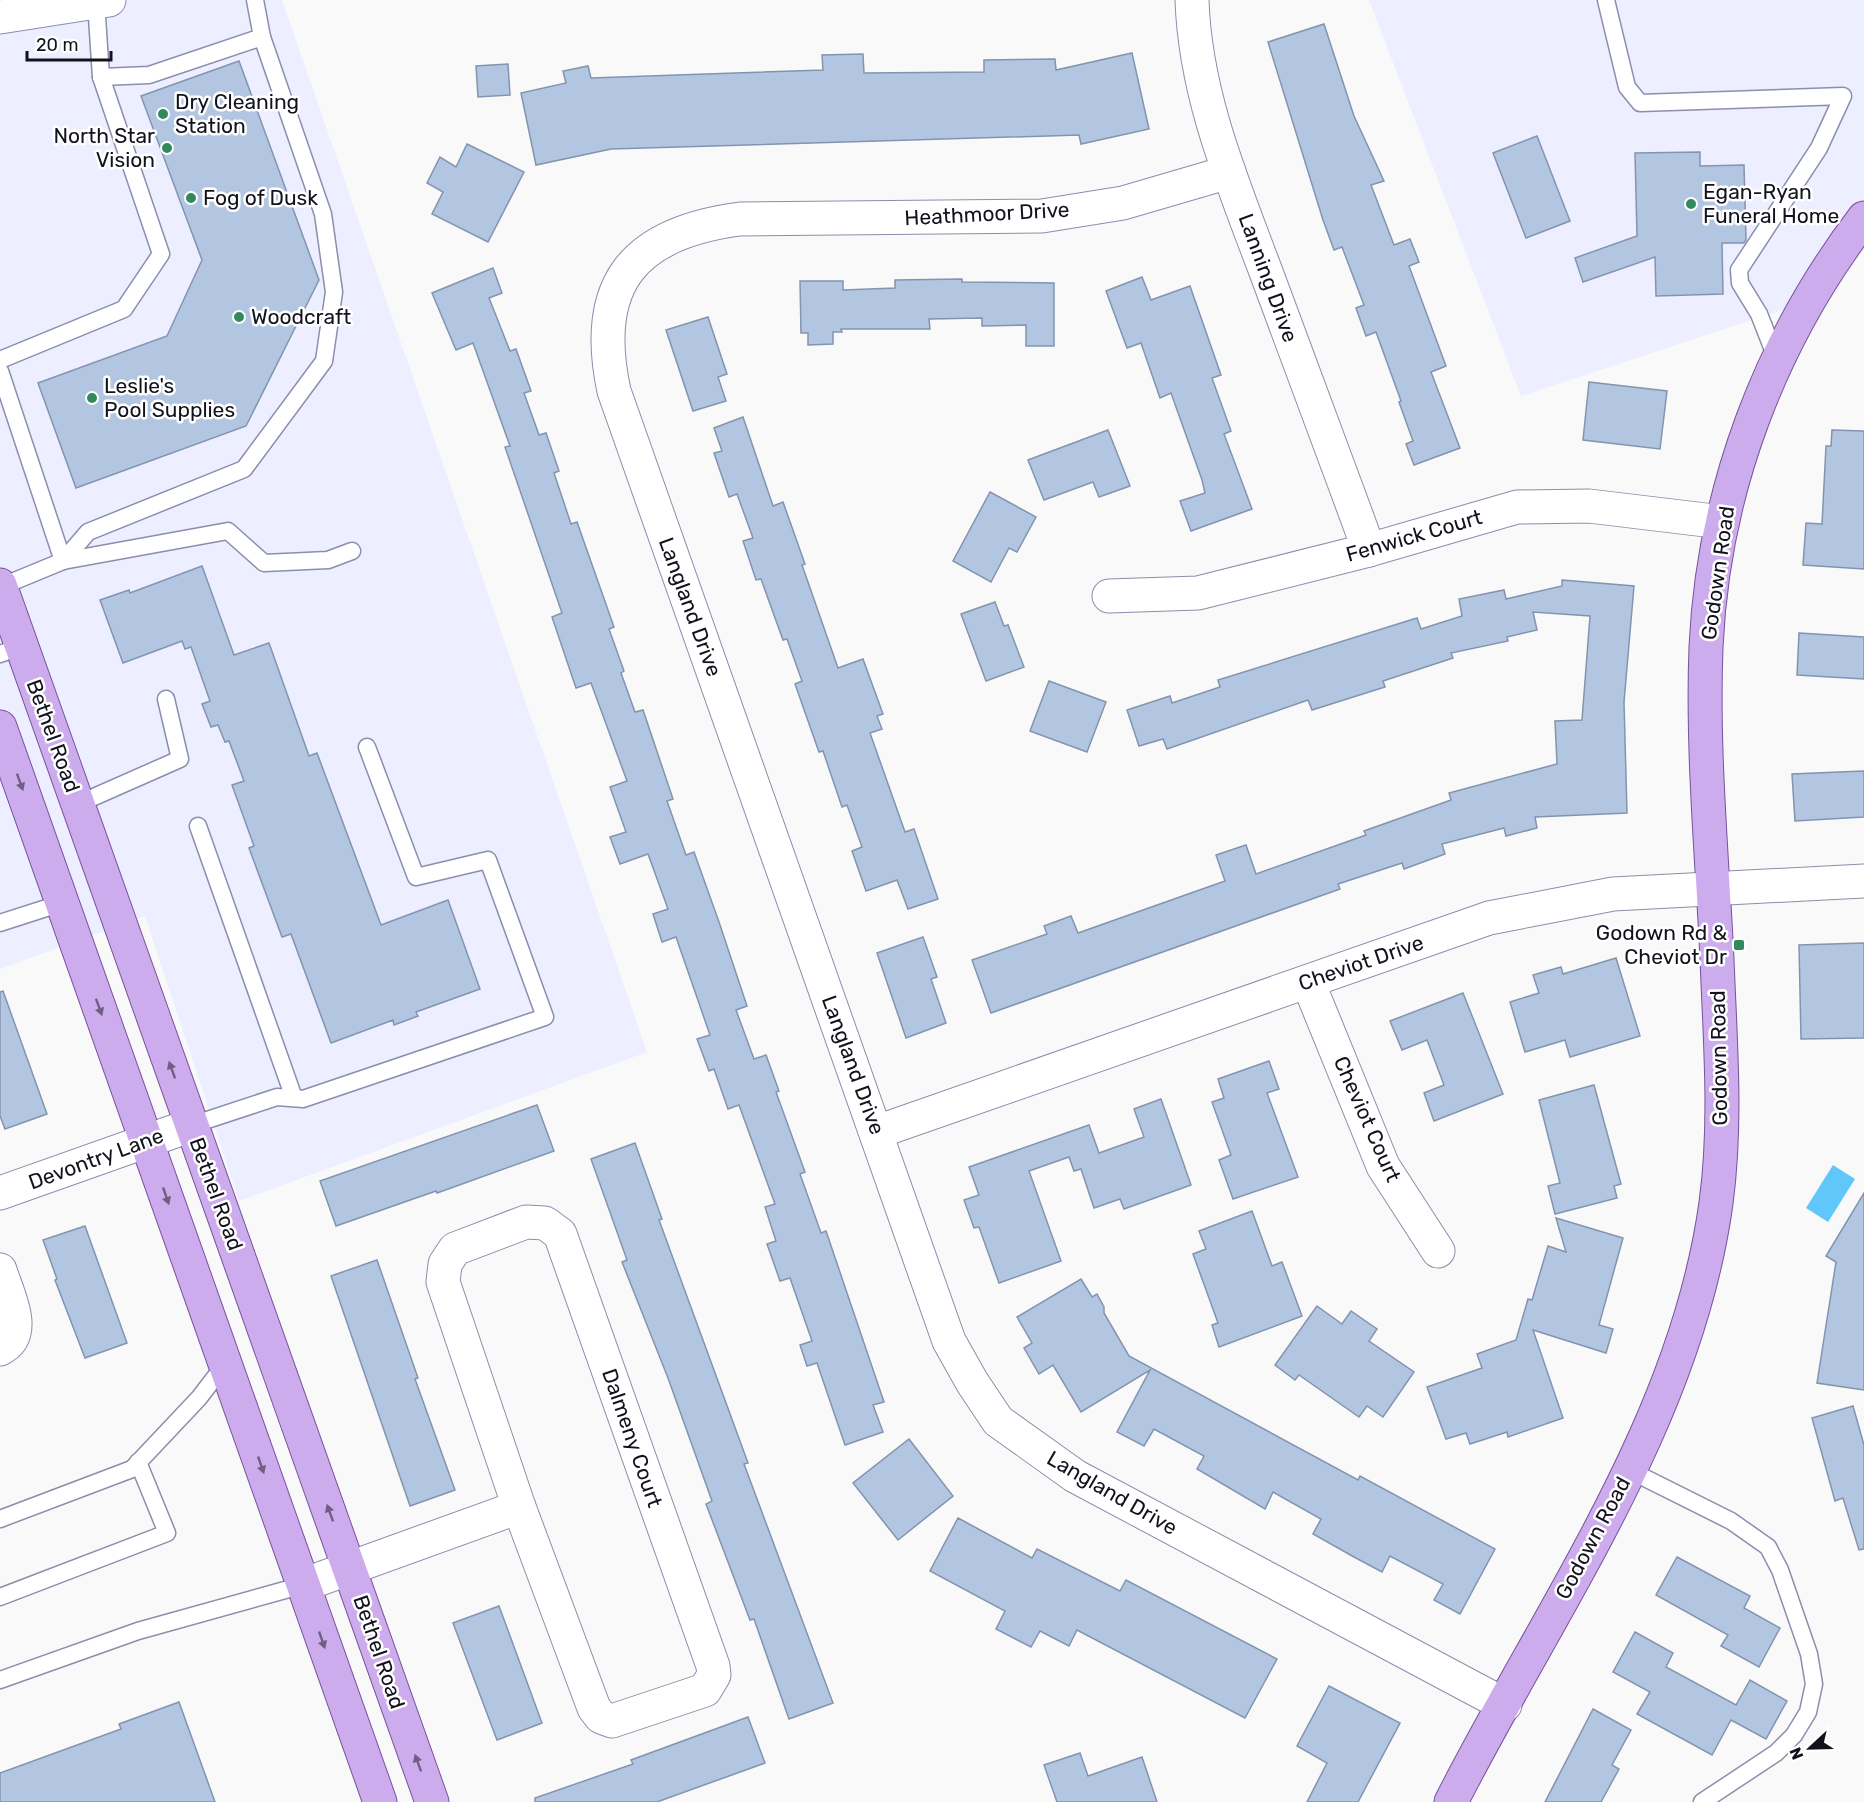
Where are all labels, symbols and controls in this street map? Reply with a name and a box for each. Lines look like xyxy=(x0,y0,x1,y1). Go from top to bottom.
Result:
scale bar xyxy=(27,24,111,62)
text: 20 m xyxy=(36,34,78,56)
place label: Dry Cleaning Station xyxy=(175,89,299,138)
marker: Dry Cleaning Station xyxy=(156,107,170,121)
place label: North Star Vision xyxy=(53,123,155,172)
marker: North Star Vision xyxy=(160,141,174,155)
place label: Egan-Ryan Funeral Home xyxy=(1703,179,1839,228)
place label: Fog of Dusk xyxy=(203,185,318,210)
marker: Fog of Dusk xyxy=(184,191,198,205)
street label: Heathmoor Drive xyxy=(904,197,1070,230)
marker: Egan-Ryan Funeral Home xyxy=(1684,197,1698,211)
street label: Lanning Drive xyxy=(1234,210,1303,345)
place label: Woodcraft xyxy=(251,304,351,329)
marker: Woodcraft xyxy=(232,310,246,324)
place label: Leslie's Pool Supplies xyxy=(104,373,235,422)
marker: Leslie's Pool Supplies xyxy=(85,391,99,405)
street label: Fenwick Court xyxy=(1343,504,1485,567)
street label: Godown Road xyxy=(1696,504,1739,642)
street label: Langland Drive xyxy=(654,534,727,680)
street label: Bethel Road xyxy=(21,676,85,796)
one-way arrow xyxy=(15,773,25,791)
place label: Godown Rd & Cheviot Dr xyxy=(1596,920,1727,969)
street label: Cheviot Drive xyxy=(1295,929,1427,996)
marker: Godown Rd & Cheviot Dr xyxy=(1732,938,1746,952)
street label: Godown Road xyxy=(1705,990,1732,1126)
street label: Langland Drive xyxy=(817,992,890,1138)
one-way arrow xyxy=(95,998,105,1016)
street label: Cheviot Court xyxy=(1329,1052,1406,1186)
one-way arrow xyxy=(167,1061,177,1079)
street label: Devontry Lane xyxy=(25,1123,167,1195)
street label: Bethel Road xyxy=(184,1134,248,1254)
one-way arrow xyxy=(162,1187,172,1205)
street label: Dalmeny Court xyxy=(597,1365,668,1510)
street label: Langland Drive xyxy=(1043,1445,1182,1540)
one-way arrow xyxy=(256,1456,266,1474)
street label: Godown Road xyxy=(1550,1472,1635,1603)
one-way arrow xyxy=(324,1504,334,1522)
street label: Bethel Road xyxy=(348,1592,411,1712)
one-way arrow xyxy=(318,1631,328,1649)
north arrow xyxy=(1780,1718,1840,1778)
text: N xyxy=(1786,1745,1808,1762)
one-way arrow xyxy=(413,1754,423,1772)

